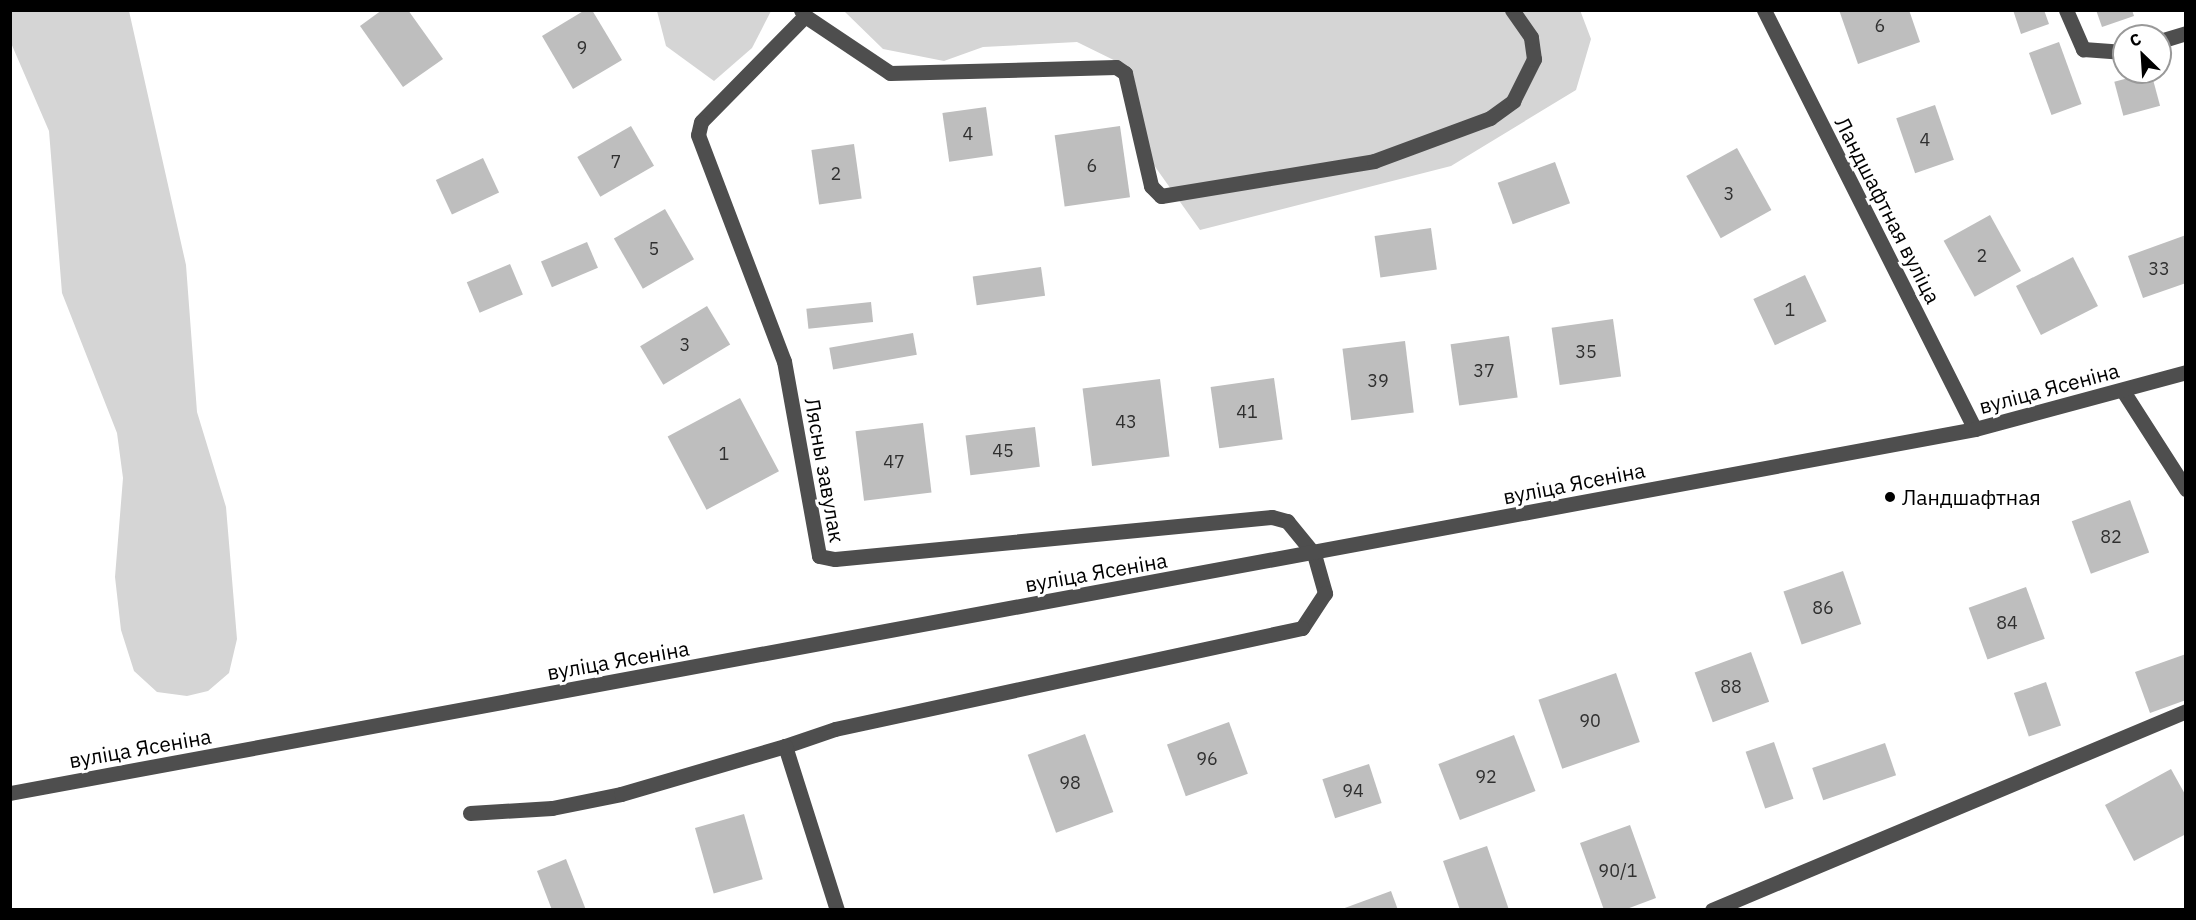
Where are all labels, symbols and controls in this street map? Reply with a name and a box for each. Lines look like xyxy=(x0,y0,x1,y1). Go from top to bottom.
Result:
house number: 6 xyxy=(1875,15,1885,37)
north arrow xyxy=(2112,24,2172,84)
text: С xyxy=(2126,28,2144,51)
house number: 9 xyxy=(577,37,587,59)
street label: Ландшафтная вуліца xyxy=(1830,112,1946,308)
house number: 4 xyxy=(963,123,973,145)
house number: 4 xyxy=(1920,129,1930,151)
house number: 7 xyxy=(611,151,621,173)
house number: 6 xyxy=(1087,155,1097,177)
house number: 2 xyxy=(831,163,841,185)
house number: 3 xyxy=(1724,183,1734,205)
house number: 5 xyxy=(649,238,659,260)
house number: 2 xyxy=(1977,245,1987,267)
house number: 33 xyxy=(2148,258,2170,280)
house number: 1 xyxy=(1785,299,1795,321)
house number: 3 xyxy=(680,334,690,356)
house number: 35 xyxy=(1575,341,1597,363)
street label: вуліца Ясеніна xyxy=(1976,357,2122,419)
house number: 37 xyxy=(1473,360,1495,382)
house number: 39 xyxy=(1367,370,1389,392)
street label: Лясны завулак xyxy=(800,396,850,544)
house number: 41 xyxy=(1236,401,1258,423)
house number: 43 xyxy=(1115,411,1137,433)
house number: 45 xyxy=(992,440,1014,462)
house number: 1 xyxy=(719,443,729,465)
house number: 47 xyxy=(883,451,905,473)
street label: вуліца Ясеніна xyxy=(1501,457,1647,509)
place label: Ландшафтная xyxy=(1902,484,2041,510)
marker: Ландшафтная xyxy=(1883,490,1897,504)
house number: 82 xyxy=(2100,526,2122,548)
street label: вуліца Ясеніна xyxy=(1023,547,1169,597)
house number: 86 xyxy=(1812,597,1834,619)
house number: 84 xyxy=(1996,612,2018,634)
street label: вуліца Ясеніна xyxy=(545,635,691,685)
house number: 88 xyxy=(1720,676,1742,698)
house number: 90 xyxy=(1579,710,1601,732)
street label: вуліца Ясеніна xyxy=(67,723,213,773)
house number: 96 xyxy=(1196,748,1218,770)
house number: 92 xyxy=(1475,766,1497,788)
house number: 98 xyxy=(1059,772,1081,794)
house number: 94 xyxy=(1342,780,1364,802)
house number: 90/1 xyxy=(1598,860,1638,882)

